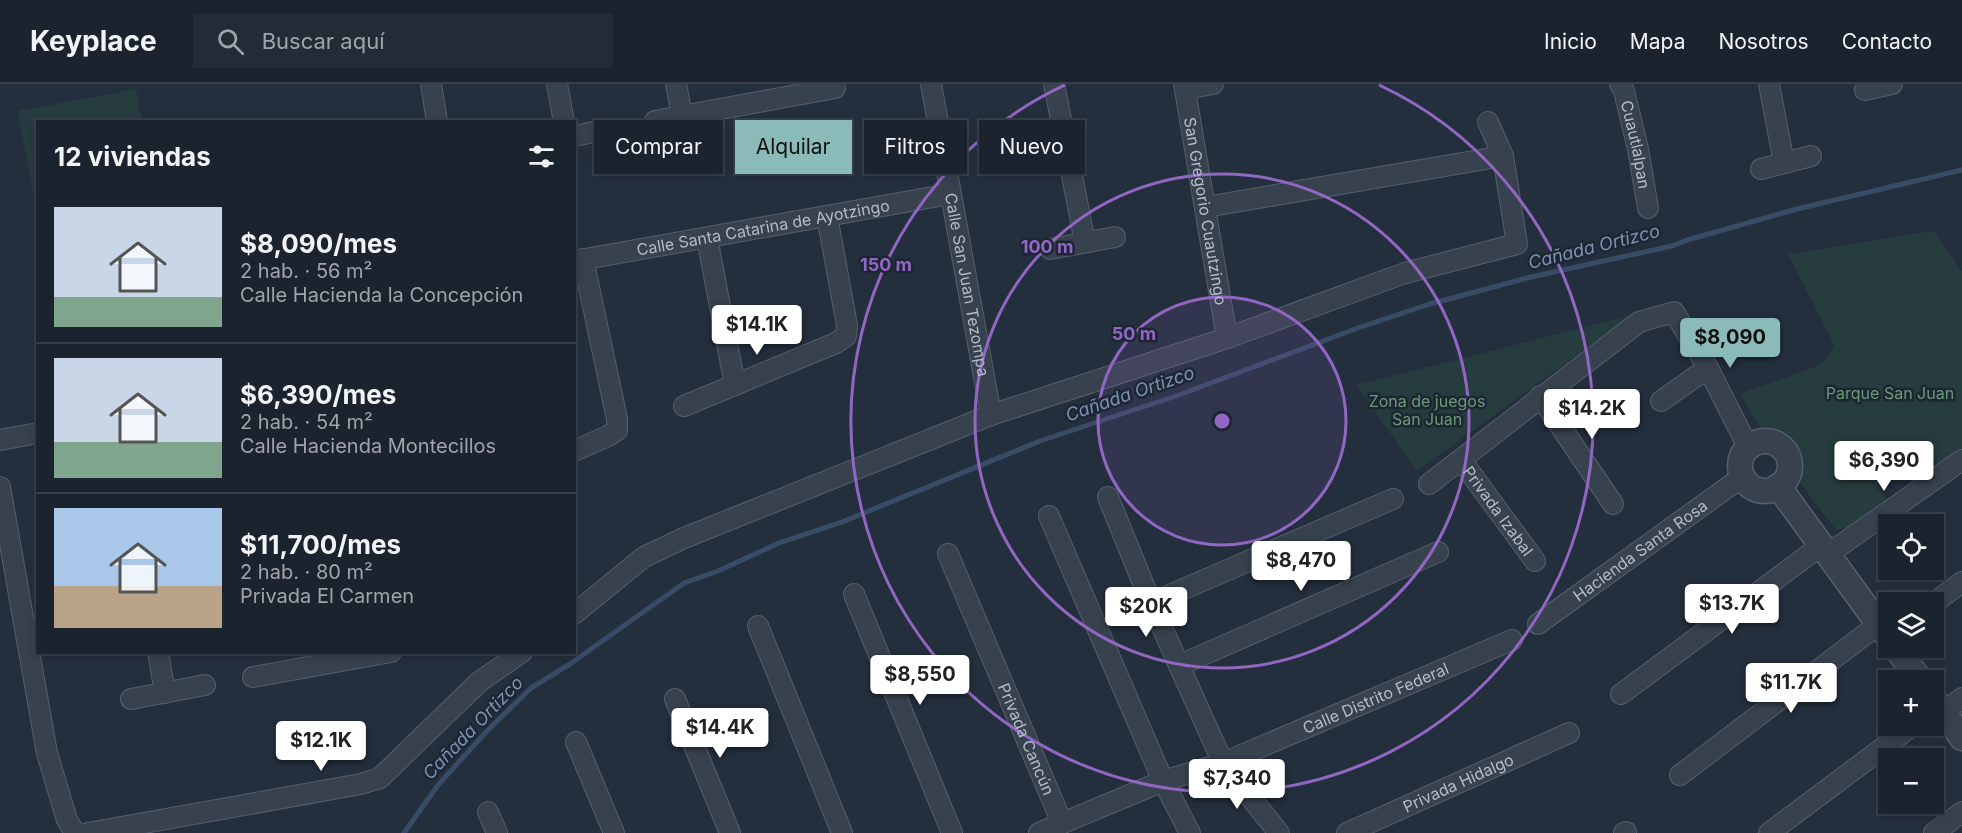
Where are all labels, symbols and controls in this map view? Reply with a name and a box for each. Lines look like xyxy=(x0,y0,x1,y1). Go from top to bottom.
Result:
search box xyxy=(193,14,613,68)
text: Keyplace xyxy=(30,24,157,58)
icon: search xyxy=(214,25,247,58)
text: Buscar aquí xyxy=(262,28,385,54)
text: Inicio xyxy=(1544,29,1597,54)
text: Mapa xyxy=(1630,29,1685,54)
text: Nosotros xyxy=(1718,29,1809,54)
text: Contacto xyxy=(1842,29,1932,54)
street label: Cuautlalpan xyxy=(1617,98,1655,190)
street label: San Gregorio Cuautzingo xyxy=(1180,116,1231,307)
chip: Comprar xyxy=(594,120,723,174)
chip: Alquilar xyxy=(735,120,852,174)
chip: Filtros xyxy=(864,120,967,174)
chip: Nuevo xyxy=(979,120,1085,174)
icon: filters xyxy=(525,140,558,173)
text: 12 viviendas xyxy=(54,141,211,172)
street label: Calle San Juan Tezompa xyxy=(941,191,994,378)
street label: Calle Santa Catarina de Ayotzingo xyxy=(635,195,891,260)
water label: Cañada Ortizco xyxy=(1526,220,1662,273)
text: $8,090/mes xyxy=(240,228,397,259)
icon: home xyxy=(102,231,174,303)
text: 100 m xyxy=(1021,236,1073,257)
text: 150 m xyxy=(860,254,912,275)
text: 2 hab. · 56 m² xyxy=(240,259,372,283)
text: Calle Hacienda la Concepción xyxy=(240,283,523,307)
pin: $14.1K xyxy=(708,305,806,356)
text: $14.1K xyxy=(726,312,788,336)
pin: $8,090 xyxy=(1681,318,1779,369)
text: 50 m xyxy=(1112,323,1156,344)
text: $8,090 xyxy=(1694,325,1766,349)
water label: Cañada Ortizco xyxy=(1063,362,1197,425)
text: $6,390/mes xyxy=(240,379,396,410)
icon: home xyxy=(102,382,174,454)
park label: Parque San Juan xyxy=(1826,383,1954,403)
pin: $14.2K xyxy=(1543,389,1641,440)
park label: Zona de juegos San Juan xyxy=(1369,391,1485,429)
text: $14.2K xyxy=(1558,396,1626,420)
text: 2 hab. · 54 m² xyxy=(240,410,373,434)
centre of rings xyxy=(1212,411,1232,431)
text: Calle Hacienda Montecillos xyxy=(240,434,496,458)
pin: $6,390 xyxy=(1835,441,1933,492)
text: $6,390 xyxy=(1848,448,1920,472)
street label: Privada Izabal xyxy=(1459,462,1538,560)
street label: Hacienda Santa Rosa xyxy=(1569,495,1711,605)
map controls xyxy=(1878,514,1944,814)
button: locate xyxy=(1878,514,1944,580)
text: $11,700/mes xyxy=(240,529,401,560)
icon: home xyxy=(102,532,174,604)
pin: $8,470 xyxy=(1252,541,1350,592)
text: $8,470 xyxy=(1266,548,1336,572)
text: 2 hab. · 80 m² xyxy=(240,560,373,584)
text: Privada El Carmen xyxy=(240,584,414,608)
pin: $13.7K xyxy=(1683,584,1781,635)
pin: $20K xyxy=(1110,587,1182,638)
text: $13.7K xyxy=(1699,591,1765,615)
button: layers xyxy=(1878,592,1944,658)
text: $20K xyxy=(1119,594,1173,618)
pin: $8,550 xyxy=(871,655,969,706)
street label: Calle Distrito Federal xyxy=(1300,658,1452,738)
text: $8,550 xyxy=(884,662,956,686)
pin: $11.7K xyxy=(1742,663,1840,714)
text: $11.7K xyxy=(1760,670,1822,694)
button: + xyxy=(1878,670,1944,736)
water label: Cañada Ortizco xyxy=(418,672,527,783)
street label: Privada Cancún xyxy=(994,680,1059,798)
pin: $14.4K xyxy=(671,708,769,759)
text: $14.4K xyxy=(685,715,755,739)
pin: $12.1K xyxy=(272,721,370,772)
text: $12.1K xyxy=(290,728,352,752)
button: − xyxy=(1878,748,1944,814)
street label: Privada Hidalgo xyxy=(1400,749,1517,817)
pin: $7,340 xyxy=(1188,759,1286,810)
text: $7,340 xyxy=(1203,766,1271,790)

